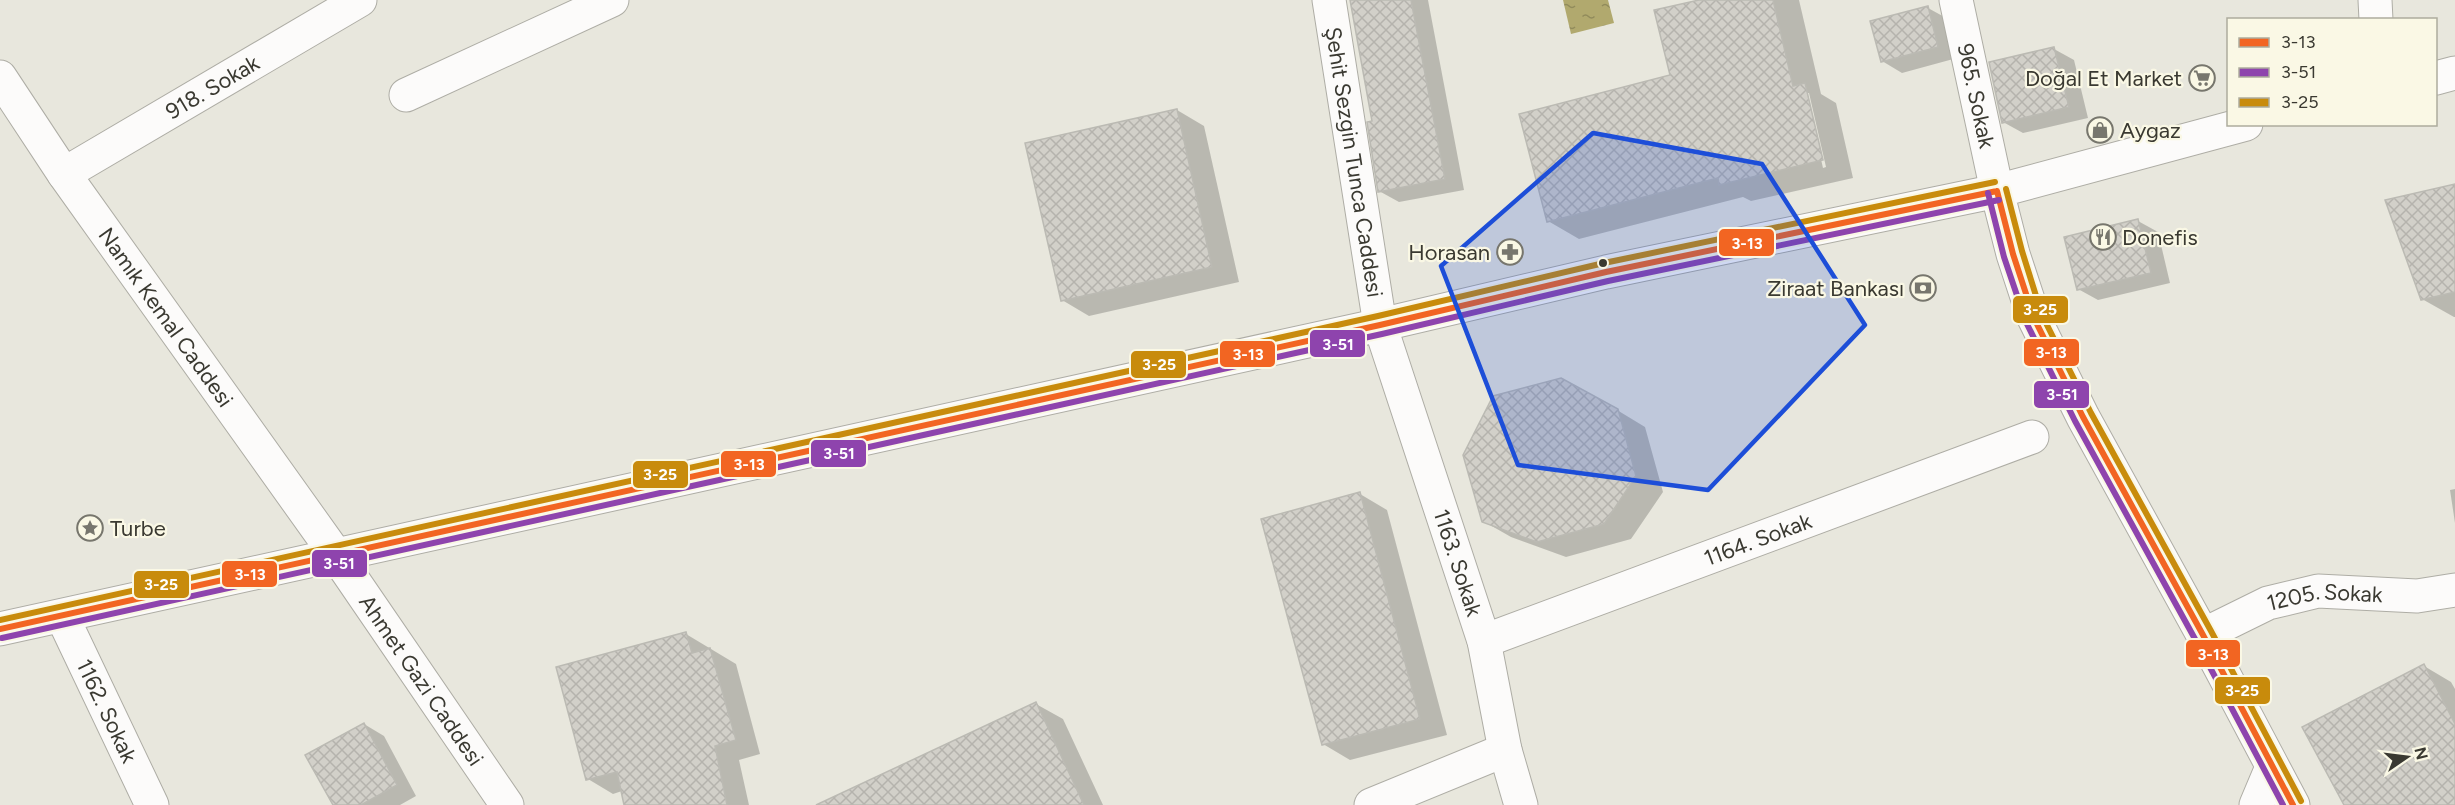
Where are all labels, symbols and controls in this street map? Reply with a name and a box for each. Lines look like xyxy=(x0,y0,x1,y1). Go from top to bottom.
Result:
legend xyxy=(2227,18,2437,126)
street label: Şehit Sezgin Tunca Caddesi xyxy=(1319,25,1388,299)
text: 3-13 xyxy=(2281,31,2316,53)
street label: 965. Sokak xyxy=(1952,41,2000,151)
street label: 918. Sokak xyxy=(161,49,264,125)
text: 3-51 xyxy=(2281,61,2316,83)
supermarket icon: Doğal Et Market xyxy=(2187,63,2217,93)
place label: Doğal Et Market xyxy=(2025,65,2182,92)
text: 3-25 xyxy=(2281,91,2319,113)
shop icon: Aygaz xyxy=(2085,115,2115,145)
place label: Aygaz xyxy=(2120,117,2181,144)
street label: Namık Kemal Caddesi xyxy=(93,222,239,412)
restaurant icon: Donefis xyxy=(2088,222,2118,252)
place label: Donefis xyxy=(2122,224,2198,251)
line badge: 3-13 xyxy=(1718,228,1775,257)
text: 3-13 xyxy=(1731,234,1763,253)
pharmacy icon: Horasan xyxy=(1495,237,1525,267)
place label: Horasan xyxy=(1408,239,1490,266)
unlabelled marker xyxy=(1597,257,1609,269)
bank icon: Ziraat Bankası xyxy=(1908,273,1938,303)
place label: Ziraat Bankası xyxy=(1767,275,1904,302)
line badge: 3-25 xyxy=(2012,295,2069,324)
text: 3-25 xyxy=(2023,300,2057,319)
line badge: 3-51 xyxy=(1309,329,1366,358)
text: 3-51 xyxy=(1322,335,1354,354)
line badge: 3-13 xyxy=(2023,338,2080,367)
line badge: 3-13 xyxy=(1219,340,1276,368)
text: 3-13 xyxy=(2035,343,2067,362)
text: 3-13 xyxy=(1232,345,1264,364)
line badge: 3-25 xyxy=(1130,350,1187,379)
text: 3-25 xyxy=(1142,355,1176,374)
line badge: 3-51 xyxy=(2033,380,2090,409)
text: 3-51 xyxy=(2046,385,2078,404)
line badge: 3-51 xyxy=(810,439,867,468)
text: 3-51 xyxy=(823,444,855,463)
line badge: 3-13 xyxy=(720,450,777,478)
text: 3-13 xyxy=(733,455,765,474)
line badge: 3-25 xyxy=(632,460,689,489)
text: 3-25 xyxy=(643,465,677,484)
street label: 1163. Sokak xyxy=(1427,506,1488,620)
street label: 1164. Sokak xyxy=(1700,507,1816,572)
place icon: Turbe xyxy=(75,513,105,543)
place label: Turbe xyxy=(110,515,166,542)
line badge: 3-51 xyxy=(311,549,368,578)
text: 3-51 xyxy=(323,554,355,573)
line badge: 3-13 xyxy=(221,560,278,588)
text: 3-13 xyxy=(234,565,266,584)
line badge: 3-25 xyxy=(133,570,190,599)
text: 3-25 xyxy=(144,575,178,594)
street label: 1205. Sokak xyxy=(2264,578,2383,617)
street label: Ahmet Gazi Caddesi xyxy=(353,590,489,771)
line badge: 3-13 xyxy=(2185,639,2241,668)
text: 3-13 xyxy=(2197,645,2229,664)
street label: 1162. Sokak xyxy=(71,655,143,767)
line badge: 3-25 xyxy=(2214,676,2271,705)
text: 3-25 xyxy=(2225,681,2259,700)
north arrow xyxy=(2377,727,2437,787)
text: N xyxy=(2410,745,2432,762)

